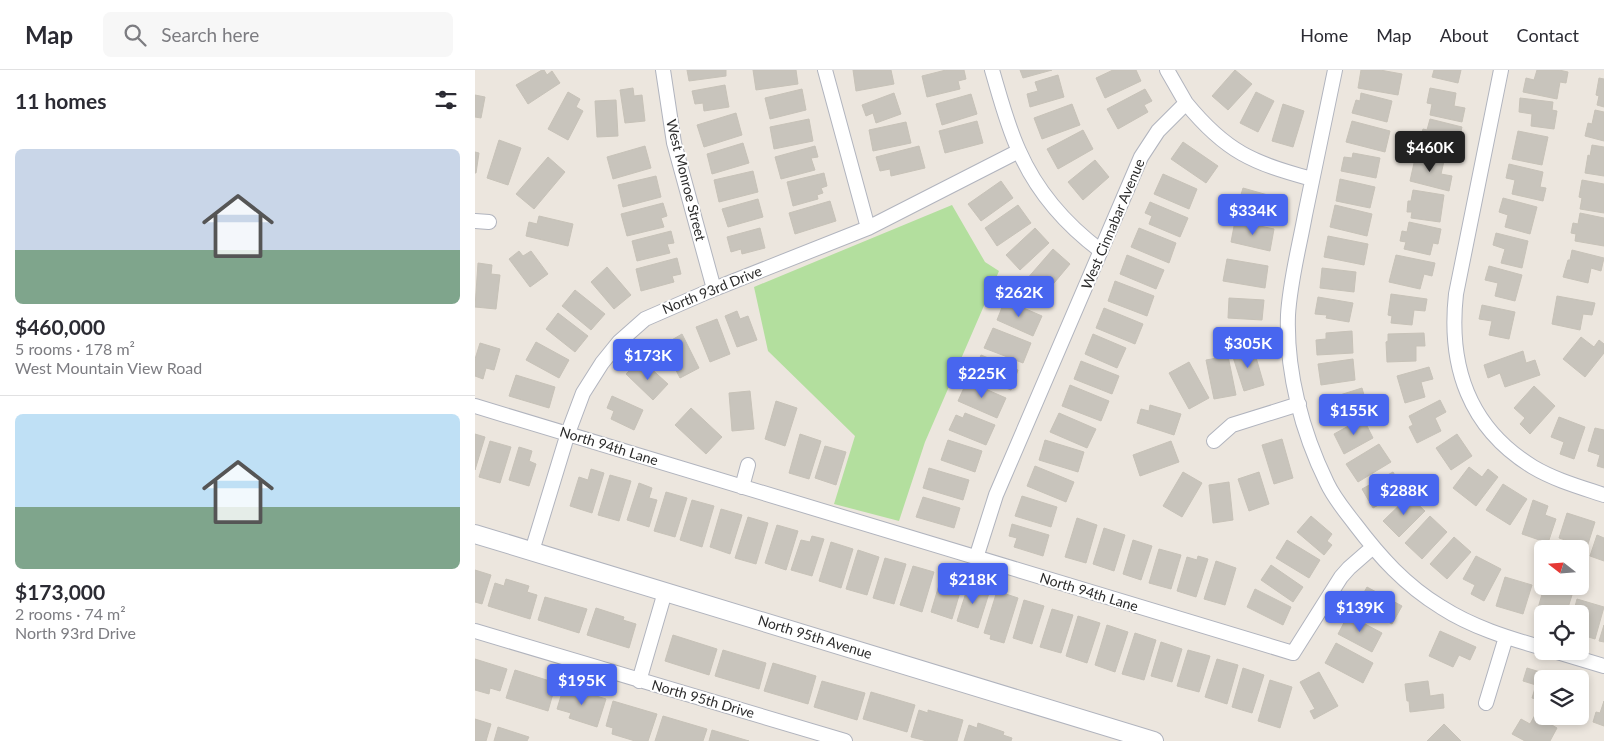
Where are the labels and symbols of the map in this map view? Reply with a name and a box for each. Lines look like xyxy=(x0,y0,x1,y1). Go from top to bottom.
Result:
street label: West Monroe Street xyxy=(663,117,710,243)
pin: $460K xyxy=(1395,131,1465,173)
street label: West Cinnabar Avenue xyxy=(1077,156,1148,292)
pin: $334K xyxy=(1218,194,1288,236)
street label: North 93rd Drive xyxy=(660,262,764,317)
pin: $262K xyxy=(984,276,1054,318)
pin: $305K xyxy=(1213,326,1283,369)
pin: $173K xyxy=(613,338,683,381)
pin: $225K xyxy=(947,356,1017,399)
pin: $155K xyxy=(1319,394,1389,436)
street label: North 94th Lane xyxy=(558,422,660,469)
pin: $288K xyxy=(1369,474,1439,516)
north arrow xyxy=(1534,540,1589,595)
pin: $218K xyxy=(938,562,1008,605)
street label: North 94th Lane xyxy=(1038,568,1140,615)
pin: $139K xyxy=(1325,590,1395,633)
street label: North 95th Avenue xyxy=(756,611,874,662)
pin: $195K xyxy=(547,664,617,706)
street label: North 95th Drive xyxy=(650,676,756,721)

